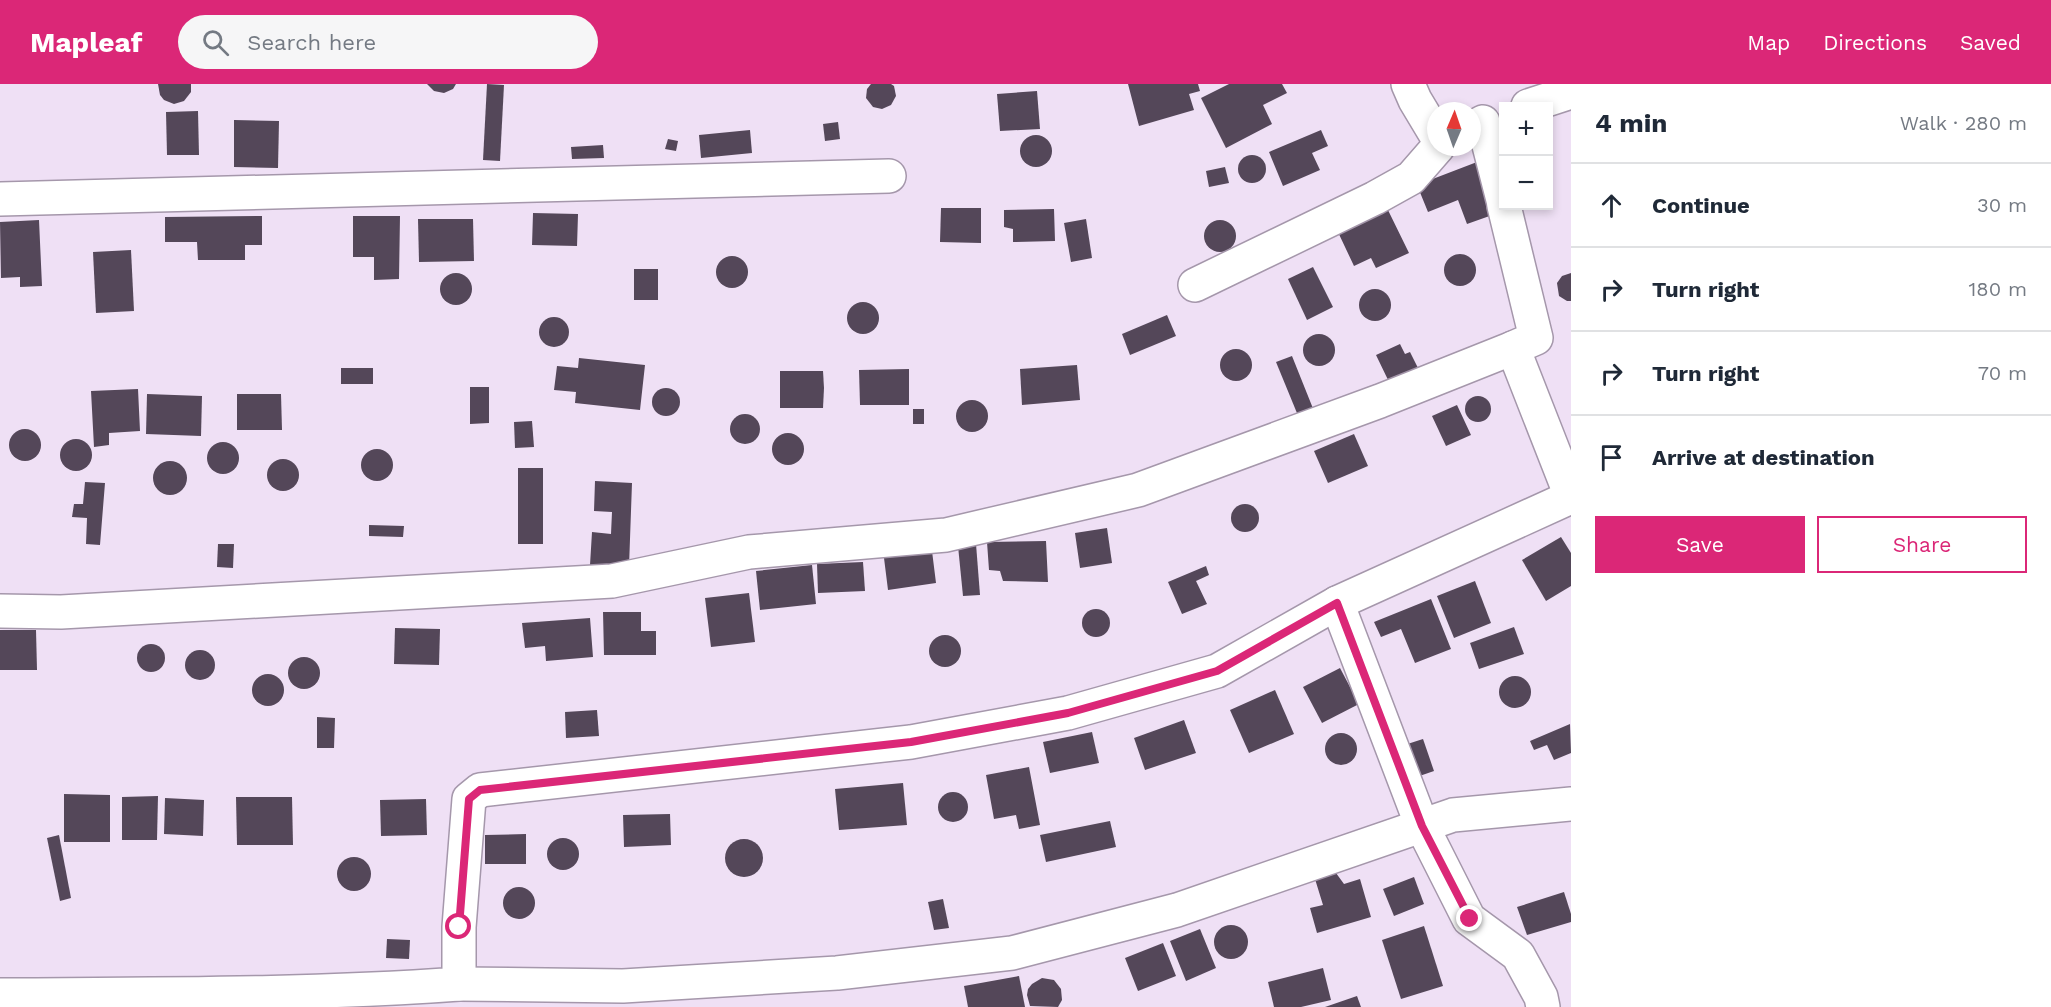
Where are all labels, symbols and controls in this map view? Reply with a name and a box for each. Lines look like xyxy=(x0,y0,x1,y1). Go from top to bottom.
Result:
search box xyxy=(178,15,598,69)
text: Mapleaf xyxy=(30,26,142,59)
icon: search xyxy=(199,26,232,59)
text: Search here xyxy=(247,30,376,55)
text: Map xyxy=(1747,30,1790,55)
text: Directions xyxy=(1823,30,1927,55)
text: Saved xyxy=(1960,30,2021,55)
north arrow xyxy=(1427,102,1481,156)
map controls xyxy=(1499,102,1553,210)
button: + xyxy=(1499,102,1553,156)
text: 4 min xyxy=(1595,108,1667,138)
text: Walk · 280 m xyxy=(1900,111,2027,135)
button: − xyxy=(1499,156,1553,210)
icon: ahead xyxy=(1595,189,1628,222)
text: Continue xyxy=(1652,193,1750,218)
text: 30 m xyxy=(1977,193,2027,217)
icon: right xyxy=(1595,273,1628,306)
text: Turn right xyxy=(1652,277,1759,302)
text: 180 m xyxy=(1969,277,2027,301)
icon: right xyxy=(1595,357,1628,390)
text: Turn right xyxy=(1652,361,1759,386)
text: 70 m xyxy=(1978,361,2027,385)
icon: arrive xyxy=(1595,441,1628,474)
text: Arrive at destination xyxy=(1652,445,1875,470)
button: Save xyxy=(1595,516,1805,573)
button: Share xyxy=(1817,516,2027,573)
route end xyxy=(1456,905,1482,931)
route start xyxy=(445,913,471,939)

